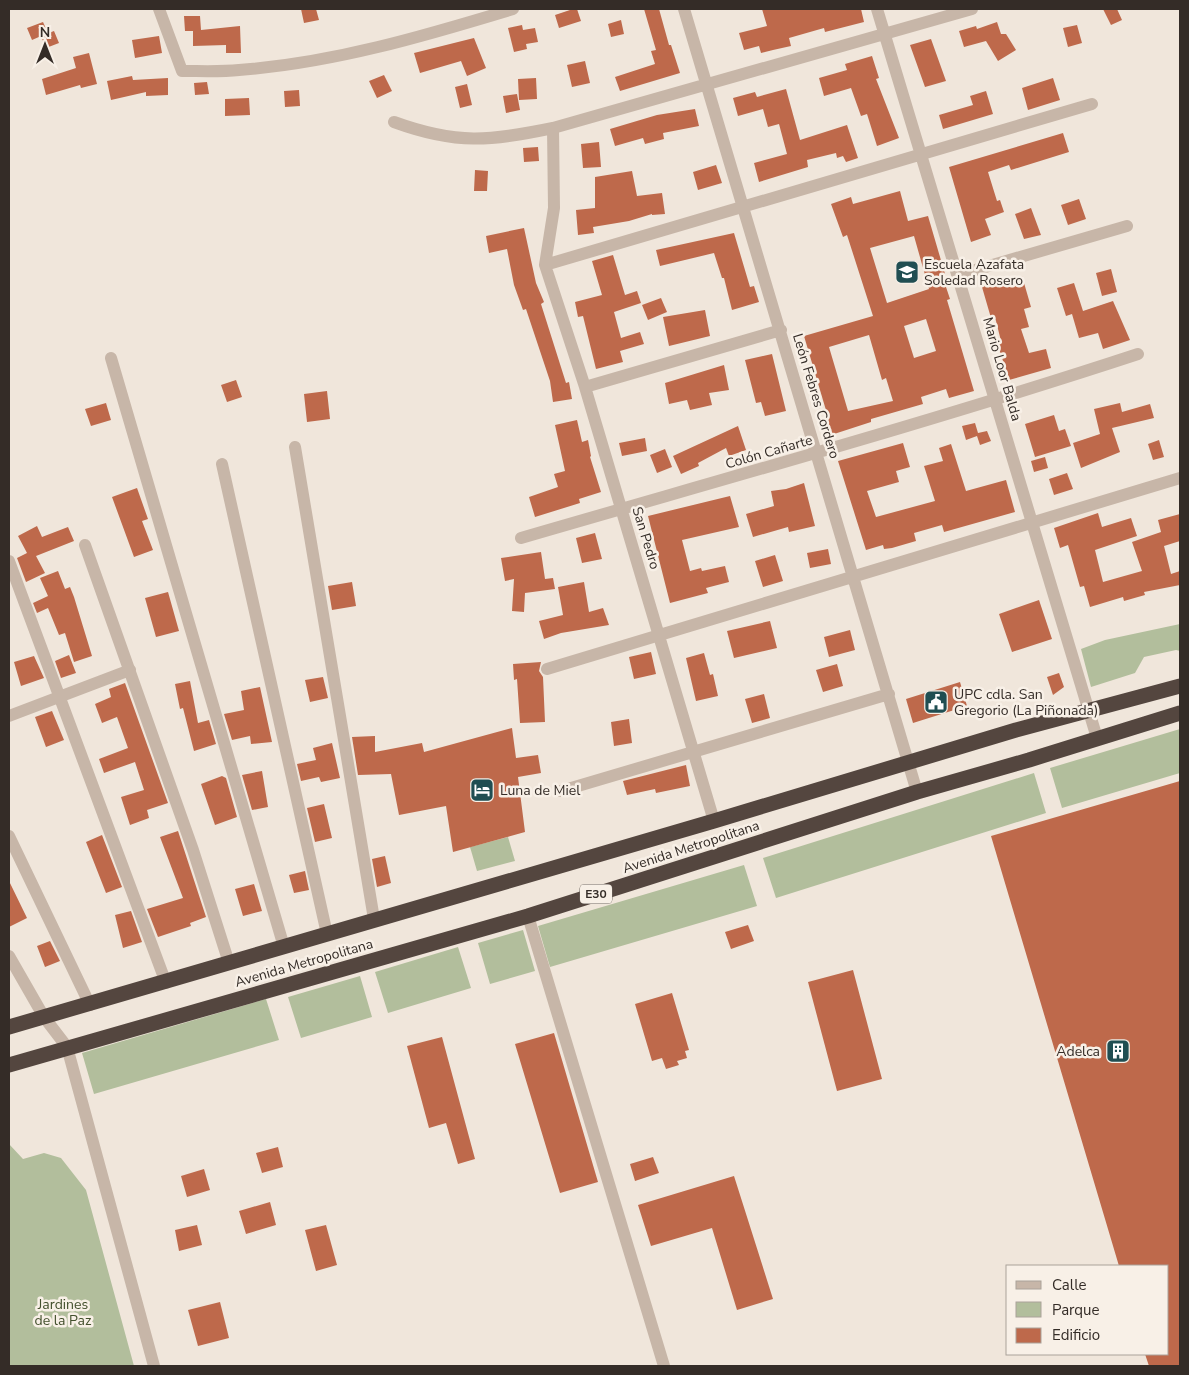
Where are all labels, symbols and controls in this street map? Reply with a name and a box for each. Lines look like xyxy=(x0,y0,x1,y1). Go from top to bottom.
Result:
north arrow xyxy=(20,20,70,70)
text: N xyxy=(40,23,50,42)
place label: Escuela Azafata Soledad Rosero xyxy=(924,255,1024,290)
school or university icon: Escuela Azafata Soledad Rosero xyxy=(894,259,920,285)
street label: Mario Loor Balda xyxy=(978,315,1026,423)
street label: León Febres Cordero xyxy=(788,331,844,461)
street label: Colón Cañarte xyxy=(723,430,815,474)
street label: San Pedro xyxy=(627,504,665,572)
place label: UPC cdla. San Gregorio (La Piñonada) xyxy=(954,685,1098,720)
public building icon: UPC cdla. San Gregorio (La Piñonada) xyxy=(923,689,949,715)
hotel icon: Luna de Miel xyxy=(469,777,495,803)
place label: Luna de Miel xyxy=(500,781,581,800)
street label: Avenida Metropolitana xyxy=(620,816,762,878)
road number: E30 xyxy=(580,884,612,904)
street label: Avenida Metropolitana xyxy=(233,934,375,992)
building icon: Adelca xyxy=(1105,1038,1131,1064)
place label: Adelca xyxy=(1056,1042,1100,1061)
legend xyxy=(1006,1265,1169,1355)
text: Calle xyxy=(1052,1275,1087,1295)
park label: Jardines de la Paz xyxy=(35,1295,92,1330)
text: Parque xyxy=(1052,1300,1100,1320)
text: Edificio xyxy=(1052,1325,1100,1345)

